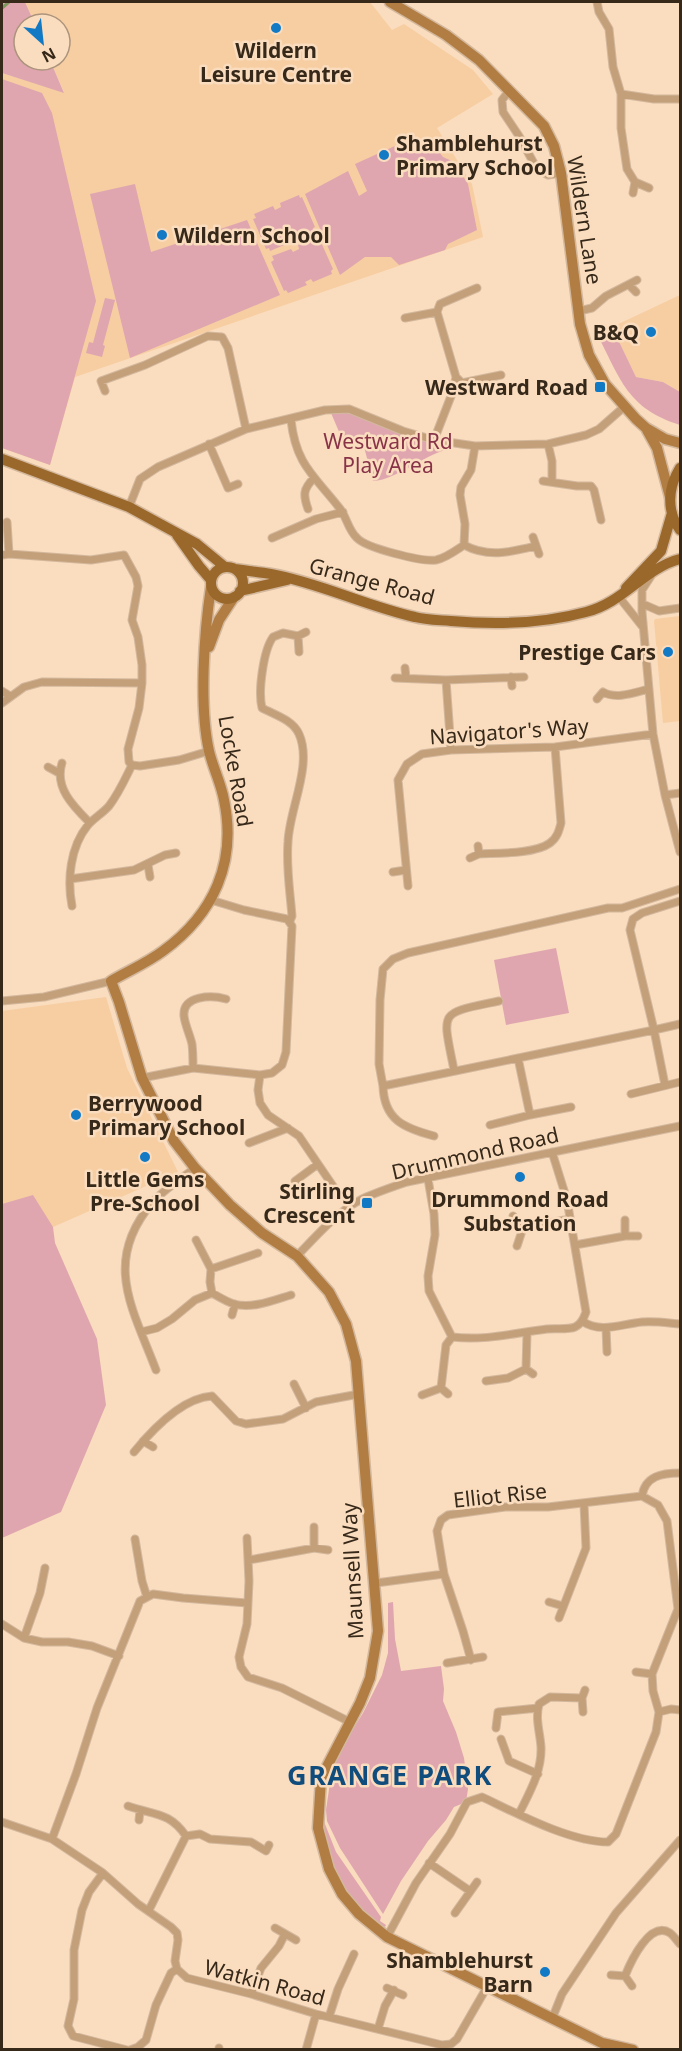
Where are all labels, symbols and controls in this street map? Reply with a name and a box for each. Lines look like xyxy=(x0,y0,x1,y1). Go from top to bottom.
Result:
north arrow xyxy=(12,12,72,72)
marker: Wildern Leisure Centre xyxy=(269,21,283,35)
place label: Wildern Leisure Centre xyxy=(200,36,352,88)
text: N xyxy=(38,43,60,68)
place label: Shamblehurst Primary School xyxy=(396,129,553,181)
marker: Shamblehurst Primary School xyxy=(377,148,391,162)
street label: Wildern Lane xyxy=(561,154,609,286)
place label: Wildern School xyxy=(174,221,330,249)
marker: Wildern School xyxy=(155,228,169,242)
place label: B&Q xyxy=(593,318,639,346)
marker: B&Q xyxy=(644,325,658,339)
place label: Westward Road xyxy=(425,373,588,401)
marker: Westward Road xyxy=(593,380,607,394)
park label: Westward Rd Play Area xyxy=(323,427,453,479)
street label: Grange Road xyxy=(306,551,438,611)
place label: Prestige Cars xyxy=(518,638,656,666)
marker: Prestige Cars xyxy=(661,645,675,659)
street label: Navigator's Way xyxy=(428,711,590,751)
street label: Locke Road xyxy=(212,713,260,829)
place label: Berrywood Primary School xyxy=(88,1089,245,1141)
marker: Berrywood Primary School xyxy=(69,1108,83,1122)
street label: Drummond Road xyxy=(389,1120,561,1186)
marker: Little Gems Pre-School xyxy=(138,1150,152,1164)
place label: Little Gems Pre-School xyxy=(85,1165,205,1217)
marker: Drummond Road Substation xyxy=(513,1170,527,1184)
place label: Stirling Crescent xyxy=(263,1177,355,1229)
place label: Drummond Road Substation xyxy=(431,1185,609,1237)
marker: Stirling Crescent xyxy=(360,1196,374,1210)
street label: Elliot Rise xyxy=(452,1476,548,1514)
street label: Maunsell Way xyxy=(334,1502,370,1640)
district label: GRANGE PARK xyxy=(287,1756,493,1793)
place label: Shamblehurst Barn xyxy=(386,1946,533,1998)
street label: Watkin Road xyxy=(201,1952,329,2012)
marker: Shamblehurst Barn xyxy=(538,1965,552,1979)

